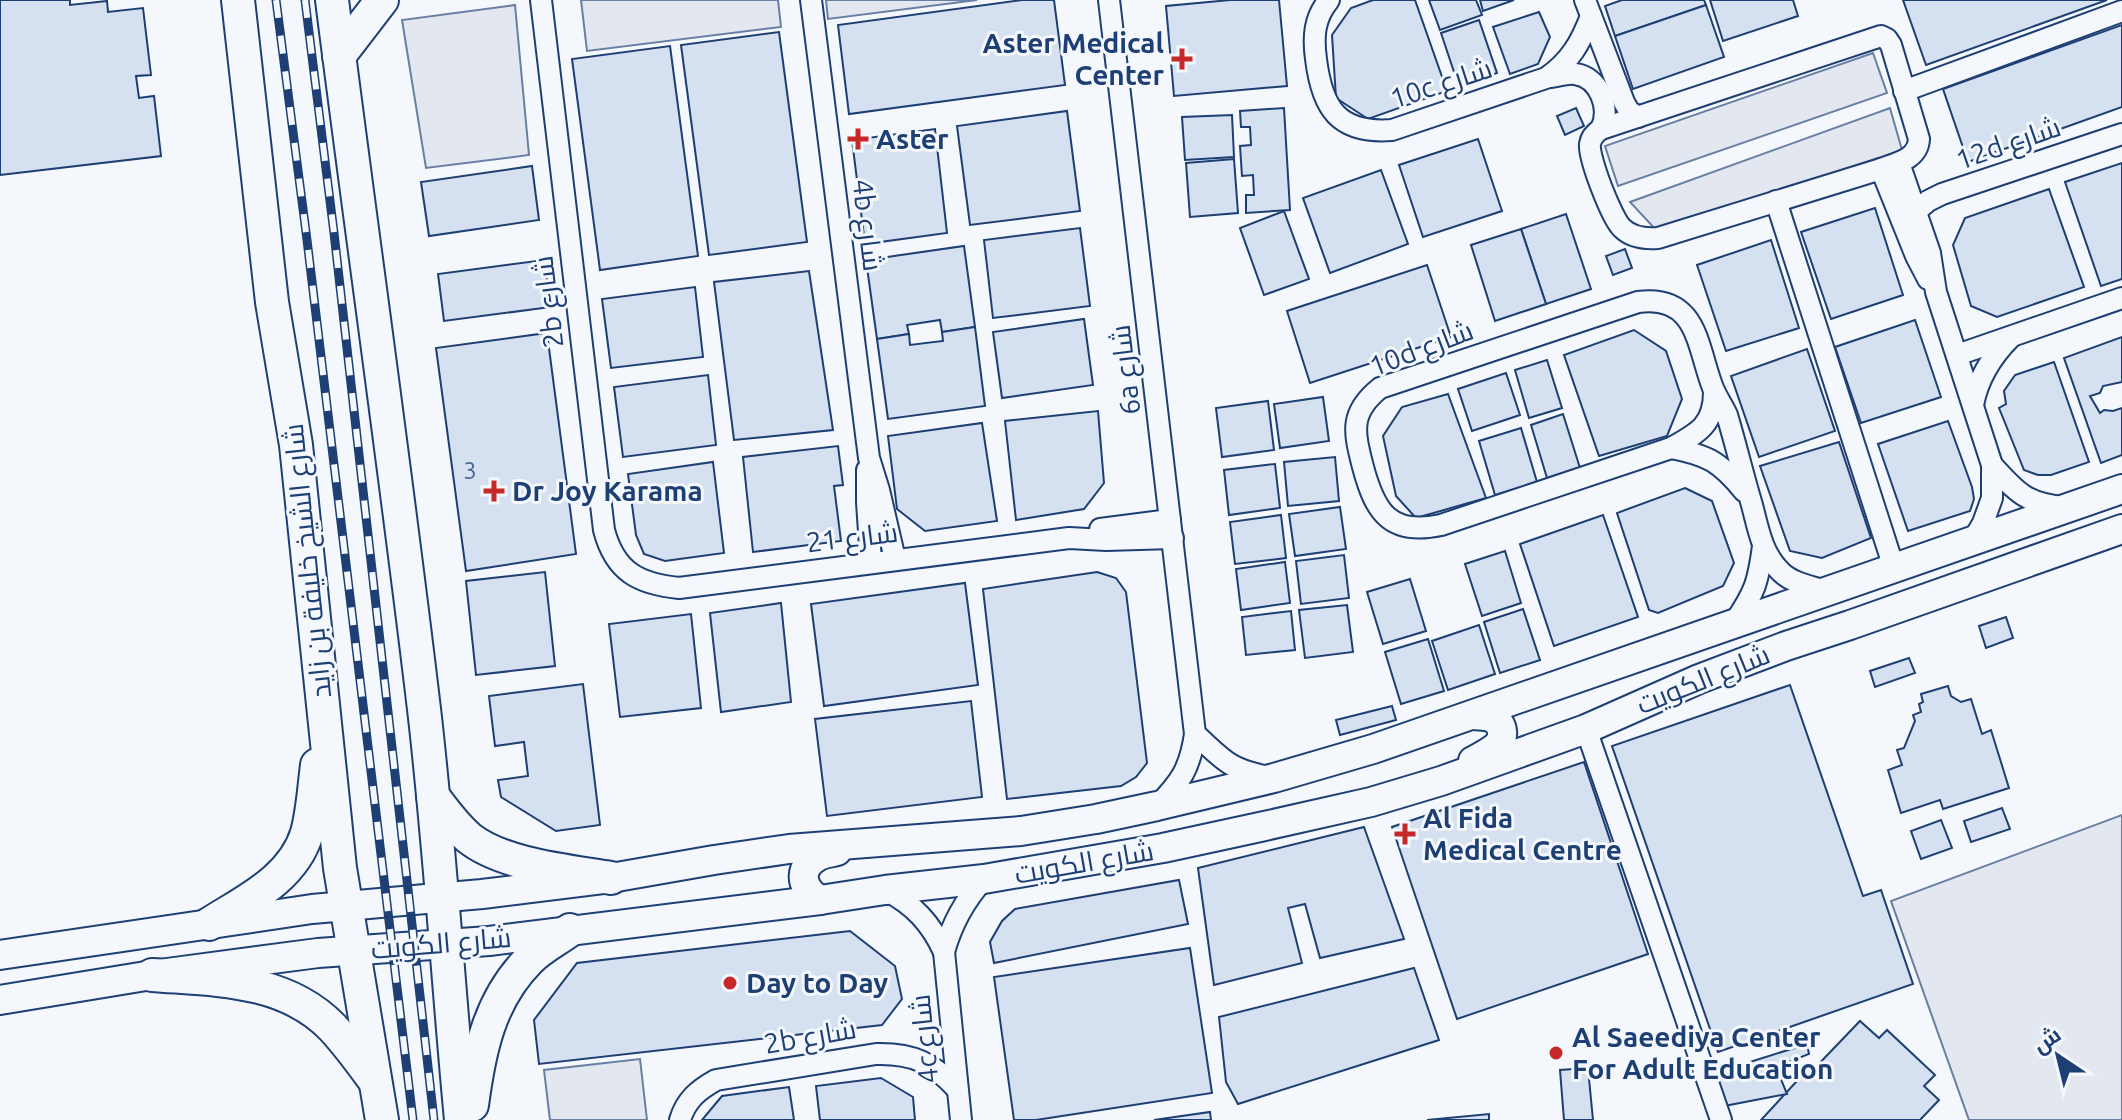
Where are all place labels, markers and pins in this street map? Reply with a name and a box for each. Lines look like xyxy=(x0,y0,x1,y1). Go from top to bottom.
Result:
place label: Aster Medical Center xyxy=(982,27,1164,90)
marker: Aster Medical Center xyxy=(1171,48,1193,70)
place label: Aster xyxy=(876,123,949,154)
marker: Aster xyxy=(847,128,869,150)
place label: Dr Joy Karama xyxy=(512,475,703,506)
marker: Dr Joy Karama xyxy=(483,480,505,502)
place label: Al Fida Medical Centre xyxy=(1423,802,1622,865)
marker: Al Fida Medical Centre xyxy=(1394,823,1416,845)
place label: Day to Day xyxy=(746,967,888,998)
marker: Day to Day xyxy=(721,974,739,992)
place label: Al Saeediya Center For Adult Education xyxy=(1572,1021,1833,1084)
marker: Al Saeediya Center For Adult Education xyxy=(1547,1044,1565,1062)

